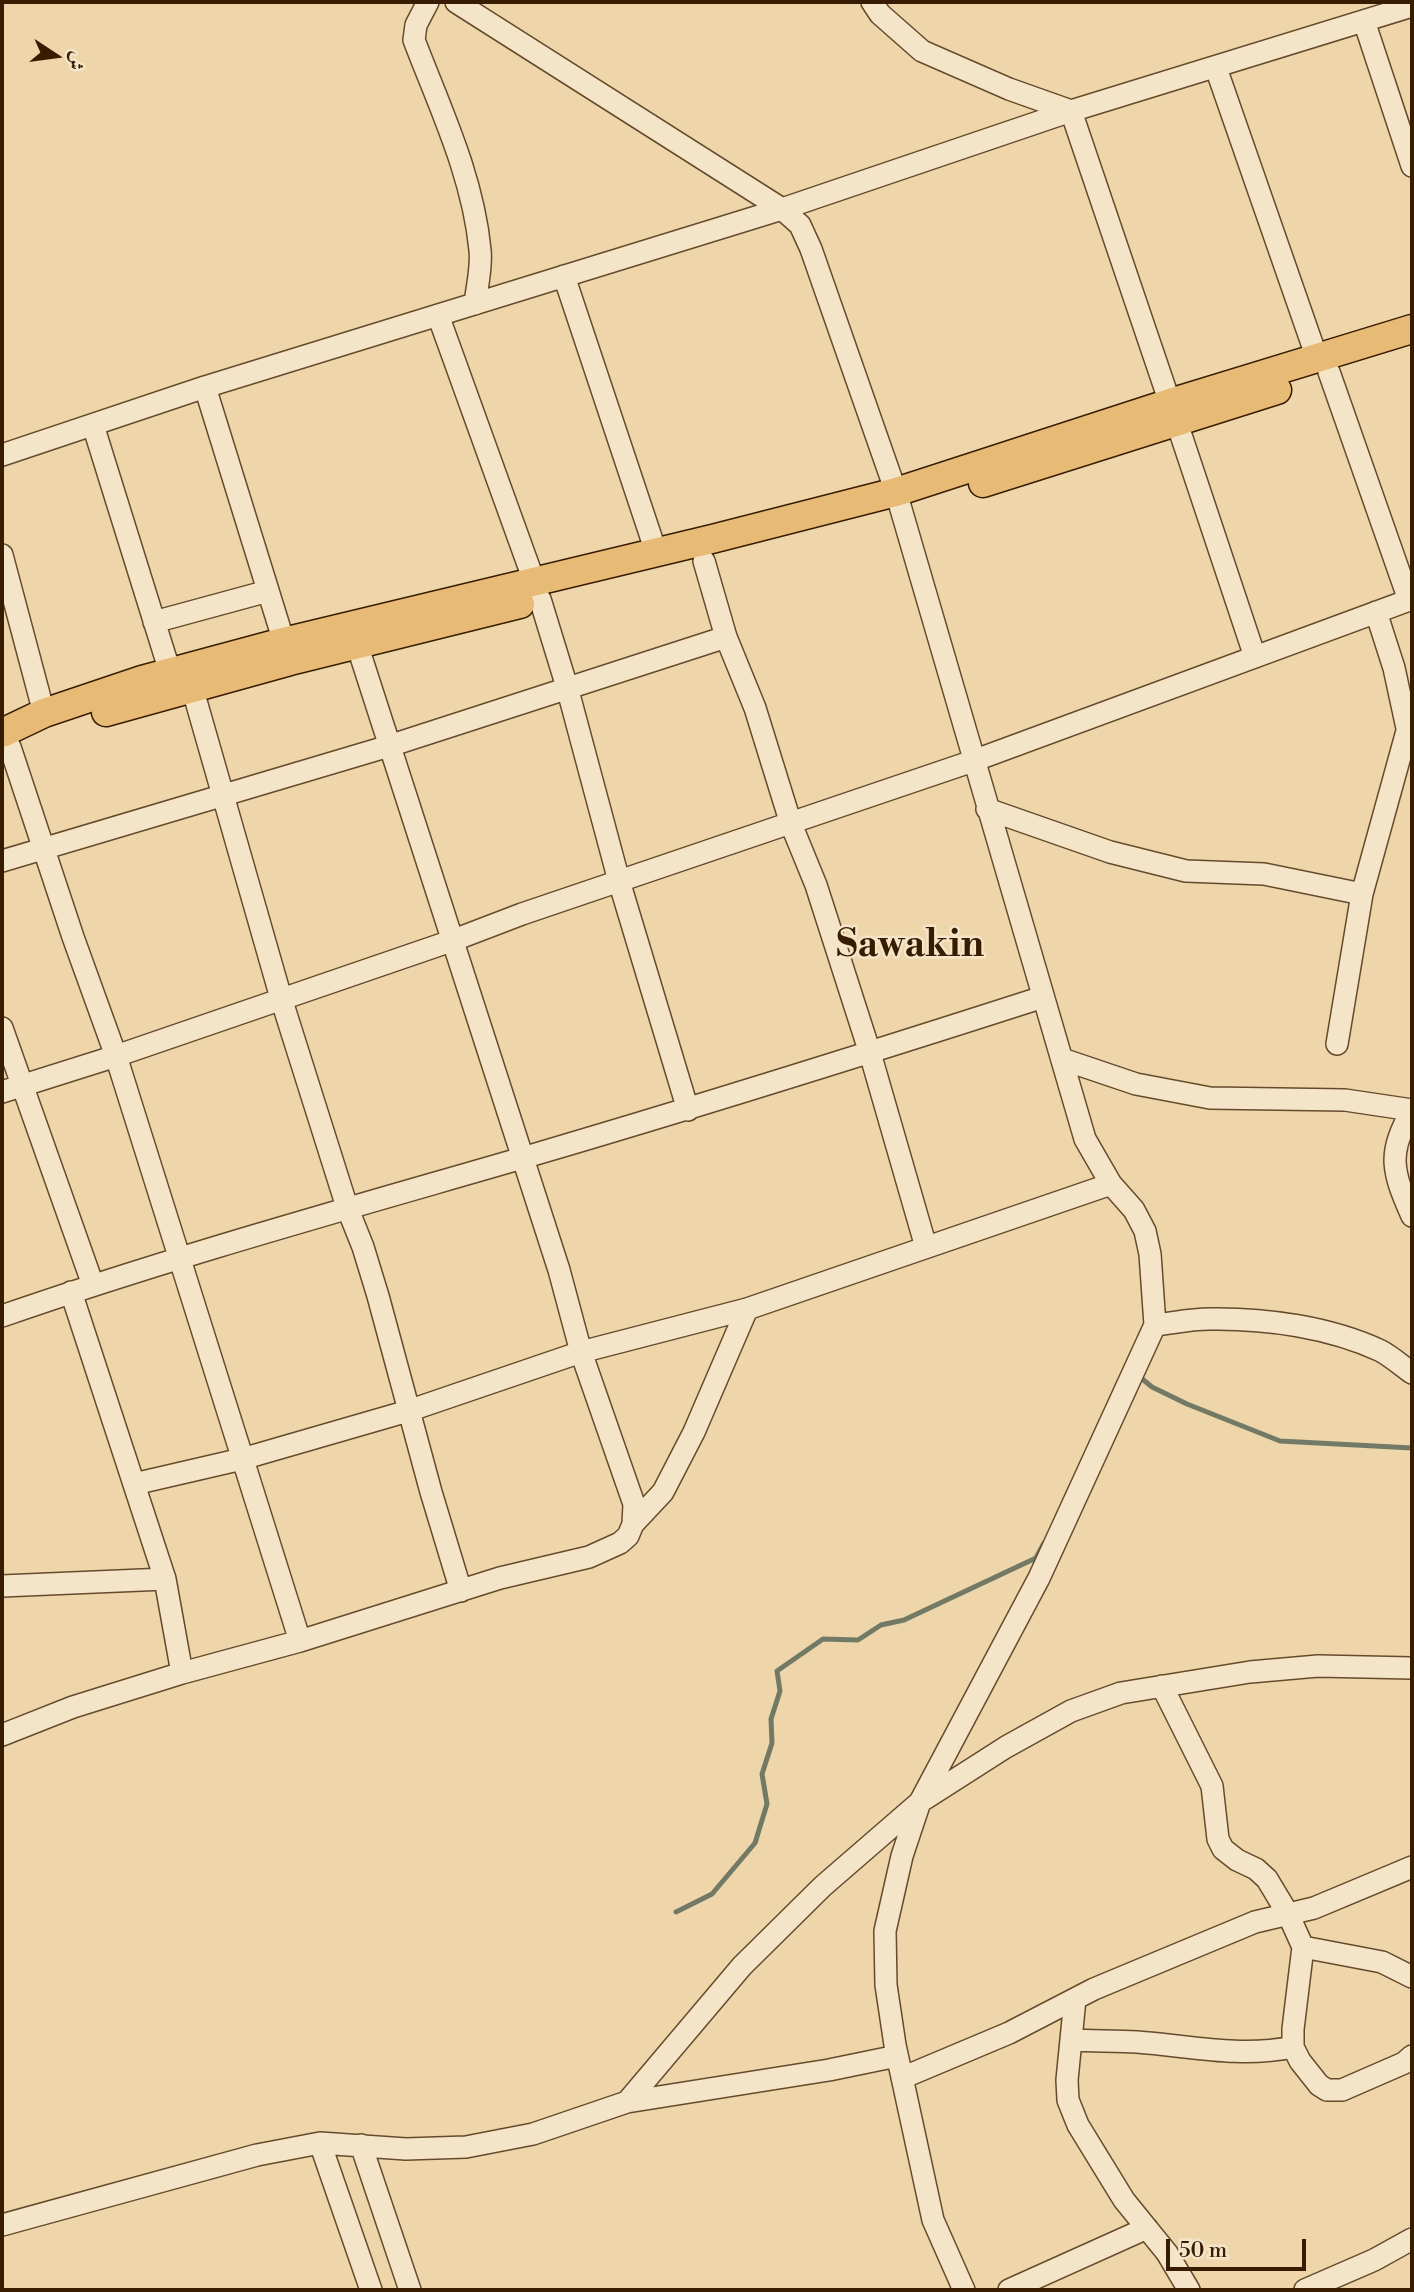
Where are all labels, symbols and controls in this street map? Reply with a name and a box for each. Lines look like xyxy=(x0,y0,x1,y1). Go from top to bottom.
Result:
north arrow xyxy=(21,21,91,91)
text: ش xyxy=(63,49,90,73)
district label: Sawakin xyxy=(836,924,984,970)
scale bar xyxy=(1169,2226,1309,2270)
text: 50 m xyxy=(1179,2238,1227,2264)

